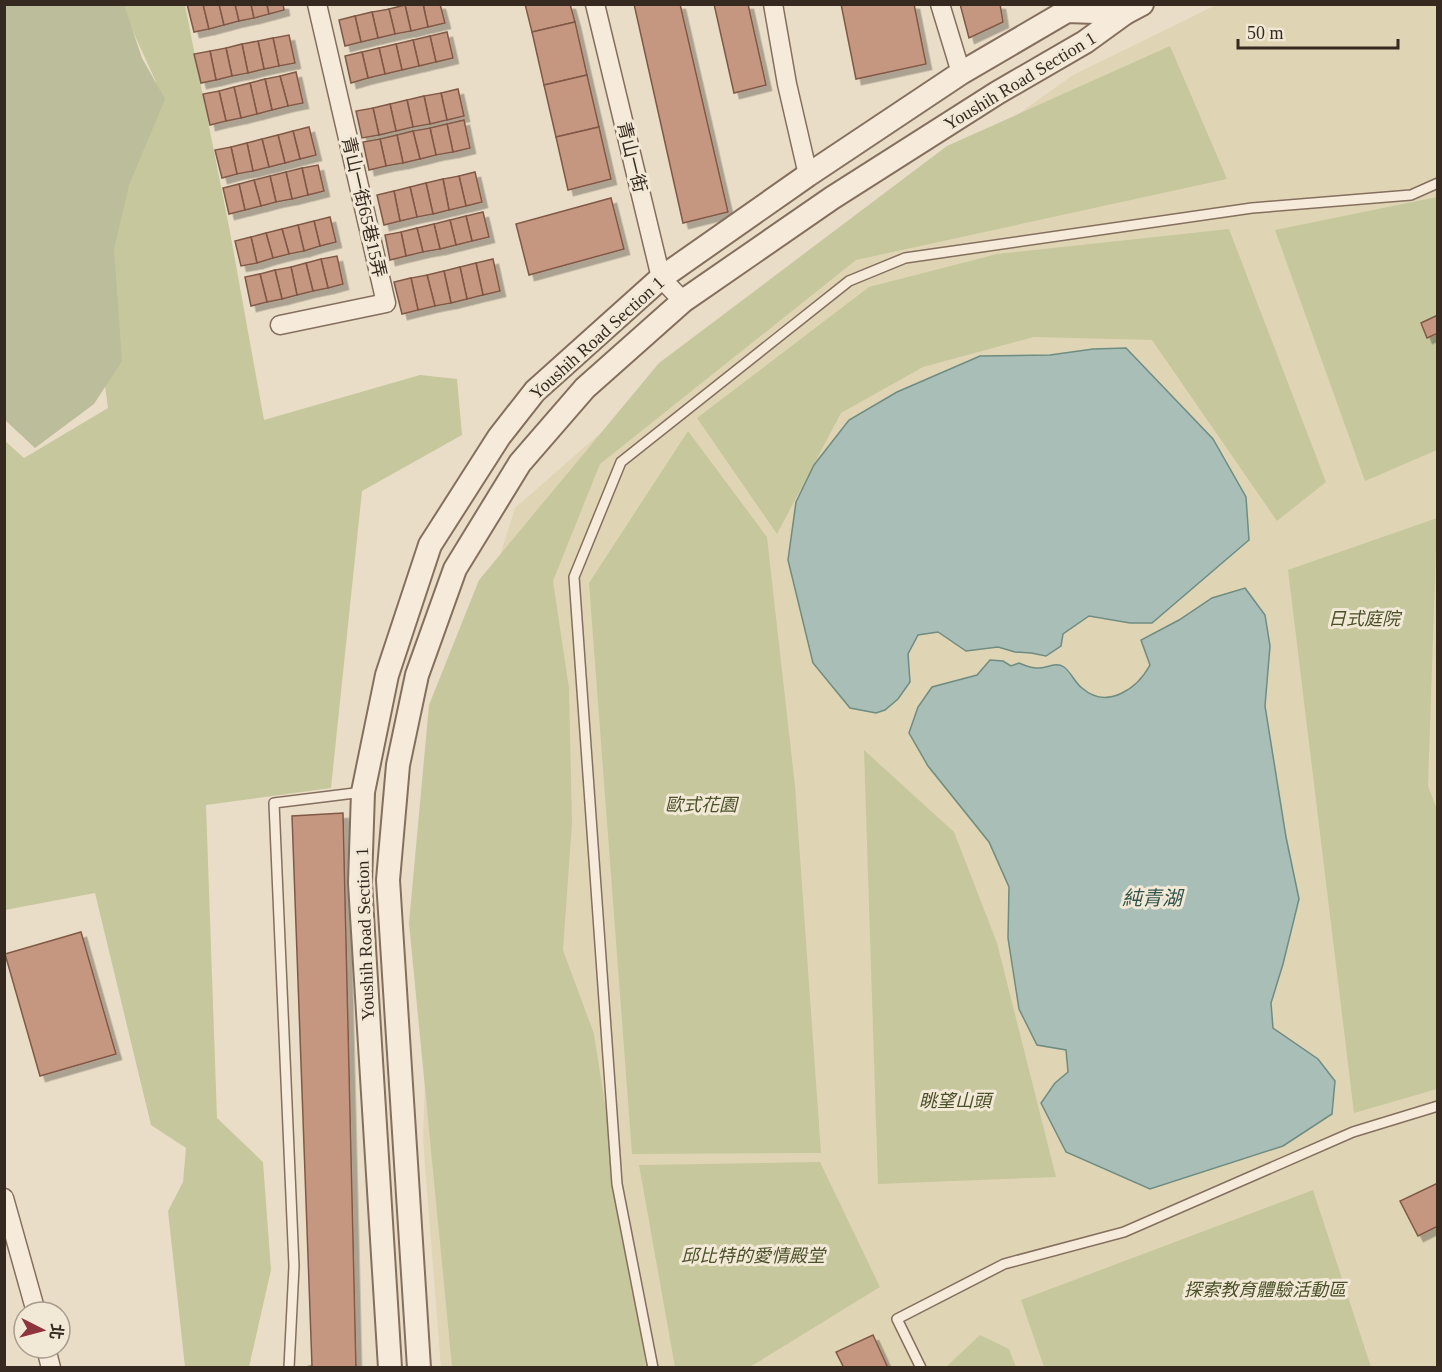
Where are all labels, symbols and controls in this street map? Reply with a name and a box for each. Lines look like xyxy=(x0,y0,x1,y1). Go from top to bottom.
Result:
scale bar xyxy=(1238,12,1398,50)
text: 50 m xyxy=(1247,23,1284,43)
street label: Youshih Road Section 1 xyxy=(940,28,1100,134)
street label: 青山一街 xyxy=(614,120,650,194)
street label: 青山一街65巷15弄 xyxy=(338,135,390,279)
street label: Youshih Road Section 1 xyxy=(526,272,668,404)
park label: 日式庭院 xyxy=(1328,609,1403,629)
park label: 歐式花園 xyxy=(665,795,740,815)
street label: Youshih Road Section 1 xyxy=(352,847,378,1021)
water label: 純青湖 xyxy=(1122,887,1185,909)
park label: 眺望山頭 xyxy=(919,1091,994,1111)
park label: 邱比特的愛情殿堂 xyxy=(681,1246,827,1266)
park label: 探索教育體驗活動區 xyxy=(1184,1280,1348,1300)
north arrow xyxy=(12,1300,72,1360)
text: 北 xyxy=(47,1323,66,1340)

